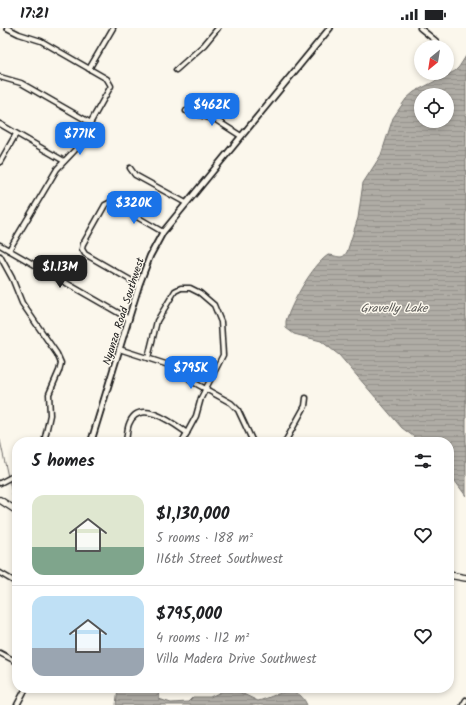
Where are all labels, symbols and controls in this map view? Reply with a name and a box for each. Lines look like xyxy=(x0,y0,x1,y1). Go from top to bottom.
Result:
text: 17:21 xyxy=(20,2,49,26)
north arrow xyxy=(414,40,454,80)
map controls xyxy=(414,40,454,128)
button: locate xyxy=(414,88,454,128)
pin: $462K xyxy=(184,93,240,127)
text: $462K xyxy=(193,95,231,116)
pin: $771K xyxy=(52,122,108,156)
text: $771K xyxy=(64,124,96,145)
pin: $320K xyxy=(106,191,162,225)
text: $320K xyxy=(116,193,152,214)
pin: $1.13M xyxy=(27,255,93,289)
street label: Nyanza Road Southwest xyxy=(98,255,150,367)
text: $1.13M xyxy=(42,257,78,278)
water label: Gravelly Lake xyxy=(361,299,429,318)
pin: $795K xyxy=(163,356,219,390)
text: $795K xyxy=(174,358,208,379)
text: 5 homes xyxy=(32,448,95,475)
icon: filters xyxy=(412,450,434,472)
text: $1,130,000 xyxy=(156,501,229,528)
icon: home xyxy=(64,511,112,559)
icon: heart xyxy=(412,524,434,546)
text: 5 rooms · 188 m² xyxy=(156,528,253,549)
text: 116th Street Southwest xyxy=(156,549,283,570)
text: $795,000 xyxy=(156,601,222,628)
icon: home xyxy=(64,612,112,660)
icon: heart xyxy=(412,625,434,647)
text: 4 rooms · 112 m² xyxy=(156,628,249,649)
text: Villa Madera Drive Southwest xyxy=(156,649,317,670)

